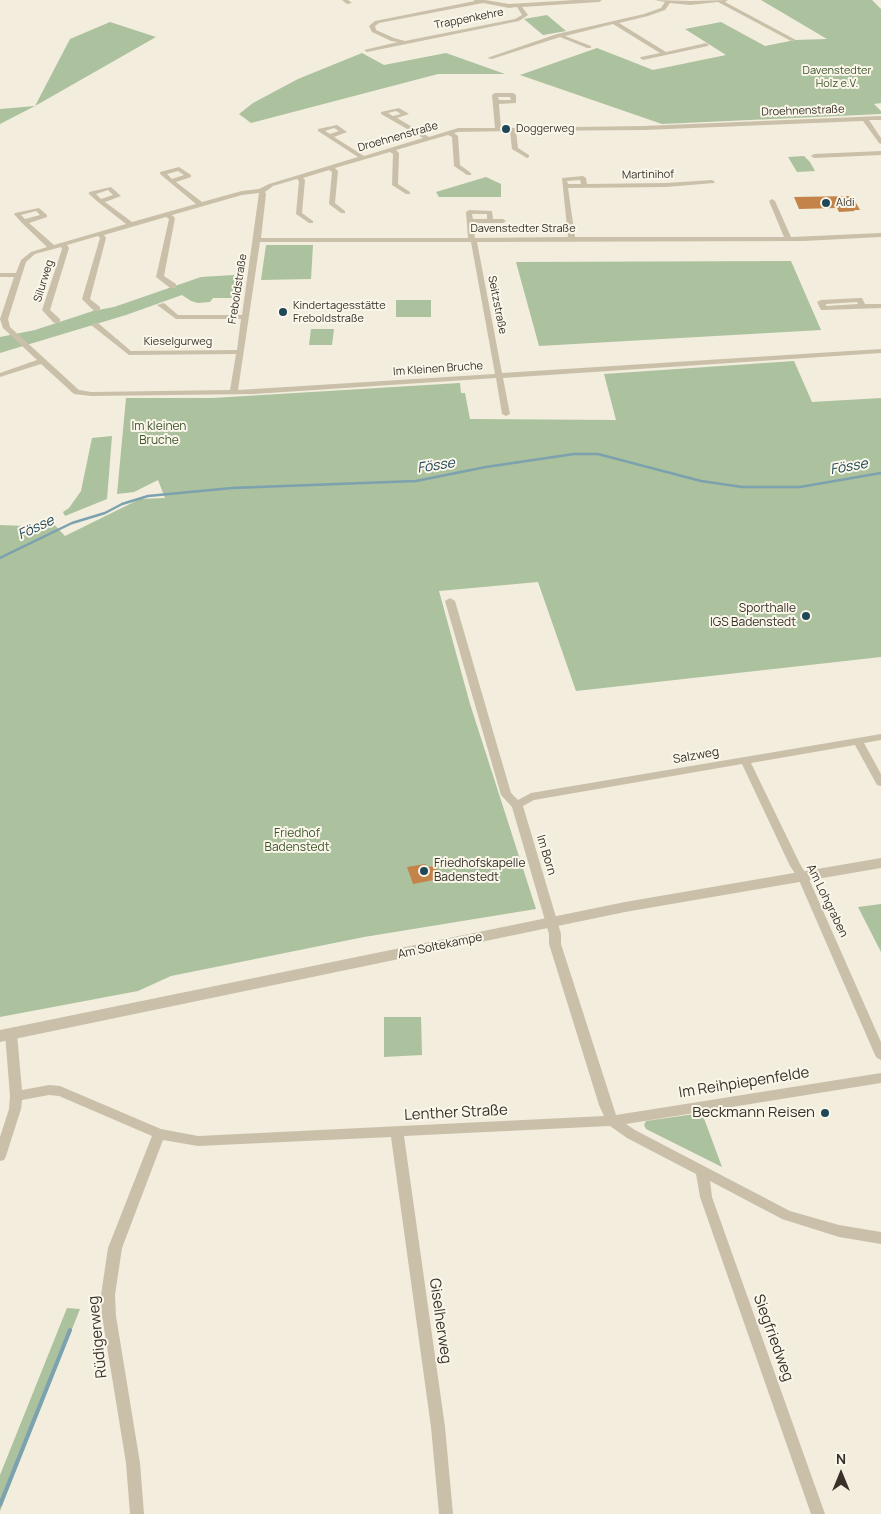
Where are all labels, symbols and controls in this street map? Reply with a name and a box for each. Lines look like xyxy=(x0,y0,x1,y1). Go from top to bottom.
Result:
street label: Trappenkehre xyxy=(433,6,505,32)
park label: Davenstedter Holz e.V. xyxy=(803,64,871,90)
street label: Droehnenstraße xyxy=(761,103,845,119)
street label: Droehnenstraße xyxy=(356,119,440,155)
place label: Doggerweg xyxy=(516,122,574,136)
marker: Doggerweg xyxy=(500,123,512,135)
street label: Martinihof xyxy=(622,168,674,182)
place label: Aldi xyxy=(836,196,855,210)
marker: Aldi xyxy=(820,197,832,209)
street label: Davenstedter Straße xyxy=(470,222,576,236)
street label: Freboldstraße xyxy=(226,253,250,325)
street label: Silurweg xyxy=(31,258,57,304)
street label: Seitzstraße xyxy=(485,275,509,335)
place label: Kindertagesstätte Freboldstraße xyxy=(293,299,386,325)
marker: Kindertagesstätte Freboldstraße xyxy=(277,306,289,318)
street label: Kieselgurweg xyxy=(144,335,212,349)
street label: Im Kleinen Bruche xyxy=(393,359,483,379)
park label: Im kleinen Bruche xyxy=(132,420,186,448)
water label: Fösse xyxy=(416,455,456,477)
water label: Fösse xyxy=(829,455,869,479)
water label: Fösse xyxy=(15,512,57,544)
place label: Sporthalle IGS Badenstedt xyxy=(710,602,796,630)
marker: Sporthalle IGS Badenstedt xyxy=(800,610,812,622)
street label: Salzweg xyxy=(672,745,720,767)
park label: Friedhof Badenstedt xyxy=(265,827,329,855)
street label: Im Born xyxy=(533,833,559,877)
place label: Friedhofskapelle Badenstedt xyxy=(434,857,525,885)
street label: Am Lohgraben xyxy=(803,862,851,940)
marker: Friedhofskapelle Badenstedt xyxy=(418,865,430,877)
street label: Am Soltekampe xyxy=(396,930,484,962)
street label: Im Reihpiepenfelde xyxy=(677,1064,811,1102)
street label: Lenther Straße xyxy=(404,1101,508,1125)
place label: Beckmann Reisen xyxy=(692,1104,815,1122)
marker: Beckmann Reisen xyxy=(819,1107,831,1119)
street label: Giselherweg xyxy=(425,1277,455,1365)
street label: Siegfriedweg xyxy=(749,1292,797,1384)
street label: Rüdigerweg xyxy=(85,1295,111,1379)
north arrow xyxy=(816,1449,866,1499)
text: N xyxy=(836,1449,846,1468)

